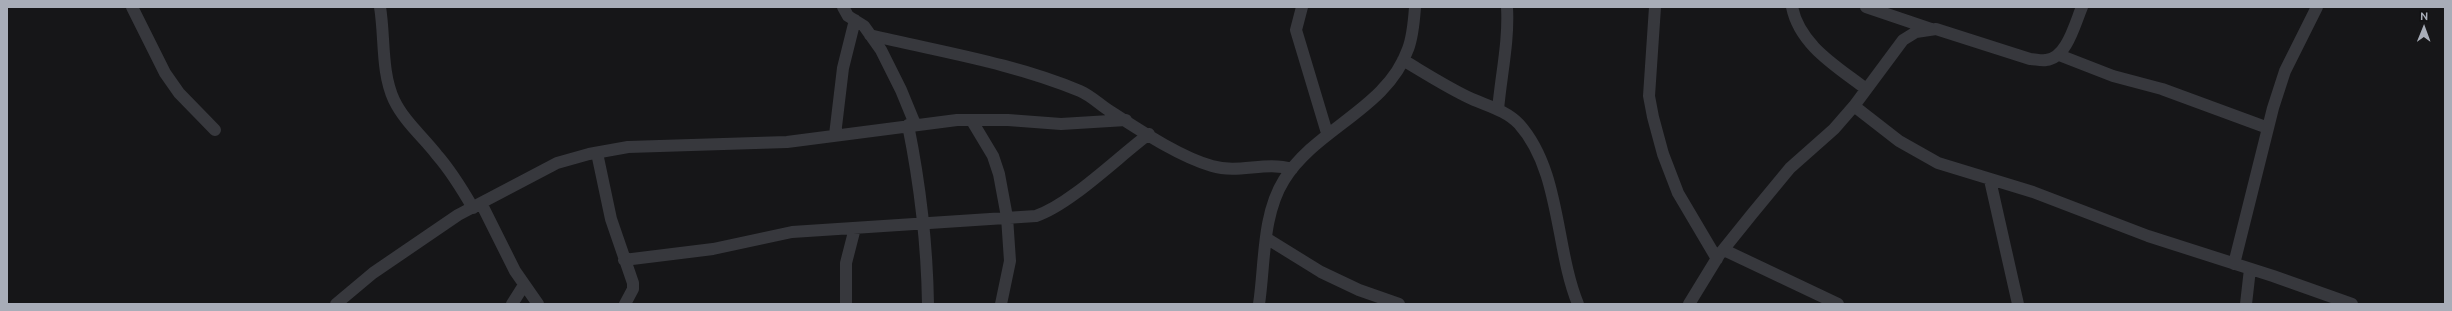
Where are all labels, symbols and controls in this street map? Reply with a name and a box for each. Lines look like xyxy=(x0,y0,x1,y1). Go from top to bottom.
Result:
north arrow xyxy=(2404,8,2444,48)
text: N xyxy=(2420,10,2428,22)

